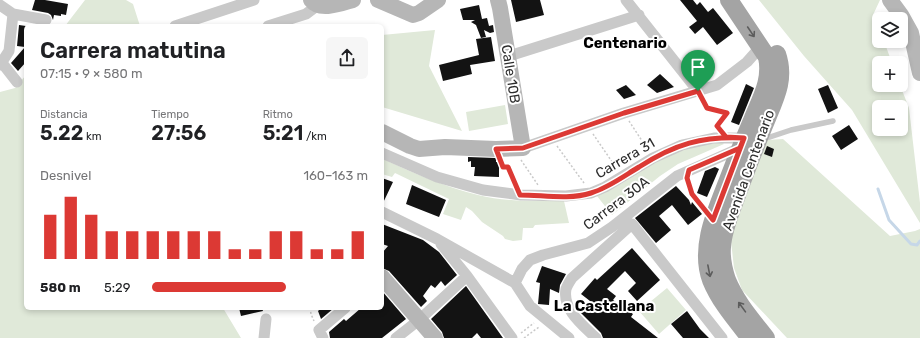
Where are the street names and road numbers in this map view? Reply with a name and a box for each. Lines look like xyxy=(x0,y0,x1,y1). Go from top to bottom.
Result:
street label: Calle 10B xyxy=(497,43,524,105)
street label: Avenida Centenario xyxy=(719,107,778,233)
street label: Carrera 31 xyxy=(592,135,658,182)
street label: Carrera 30A xyxy=(580,173,653,234)

